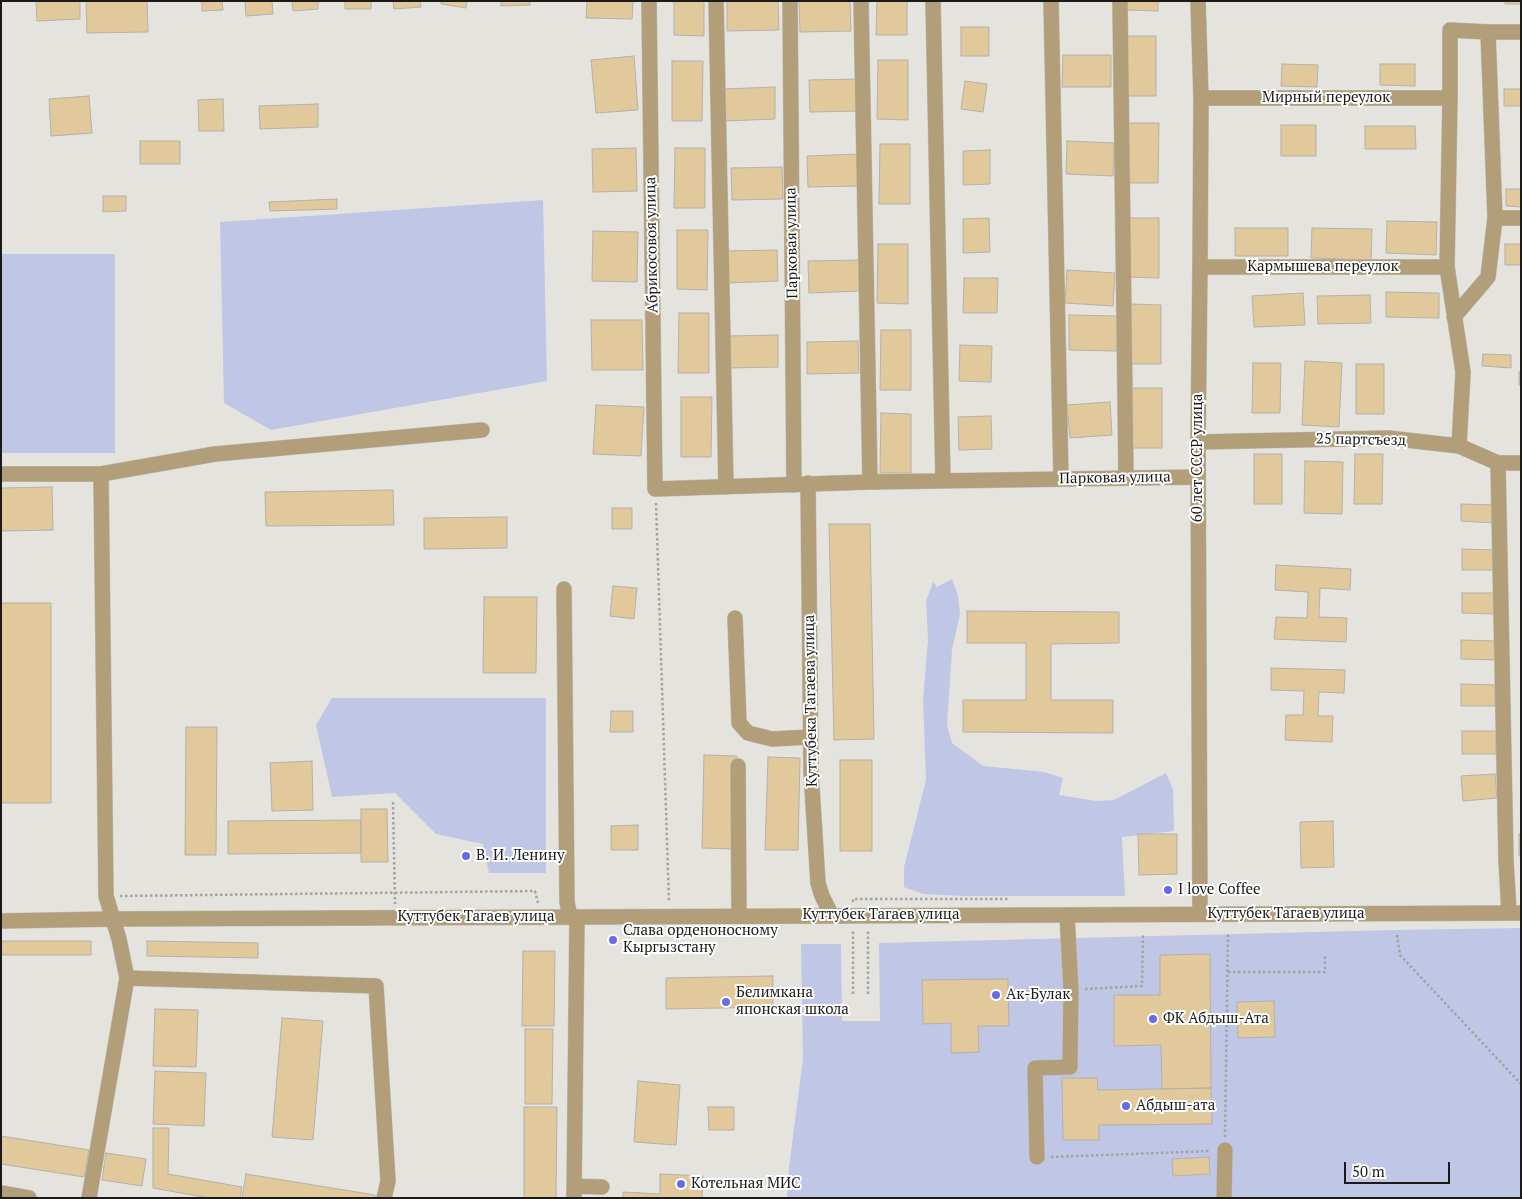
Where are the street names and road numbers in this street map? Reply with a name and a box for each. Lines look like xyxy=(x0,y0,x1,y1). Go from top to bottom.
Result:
street label: Мирный переулок xyxy=(1262,89,1390,107)
street label: Абрикосовоя улица xyxy=(642,177,662,313)
street label: Парковая улица xyxy=(782,187,802,299)
street label: Кармышева переулок xyxy=(1247,258,1399,276)
street label: 60 лет СССР улица xyxy=(1189,394,1207,522)
street label: 25 партсъезд xyxy=(1316,430,1406,450)
street label: Парковая улица xyxy=(1059,468,1171,488)
street label: Куттубека Тагаева улица xyxy=(800,615,822,787)
street label: Куттубек Тагаев улица xyxy=(1207,905,1365,923)
street label: Куттубек Тагаев улица xyxy=(802,906,960,924)
street label: Куттубек Тагаев улица xyxy=(397,908,555,926)

